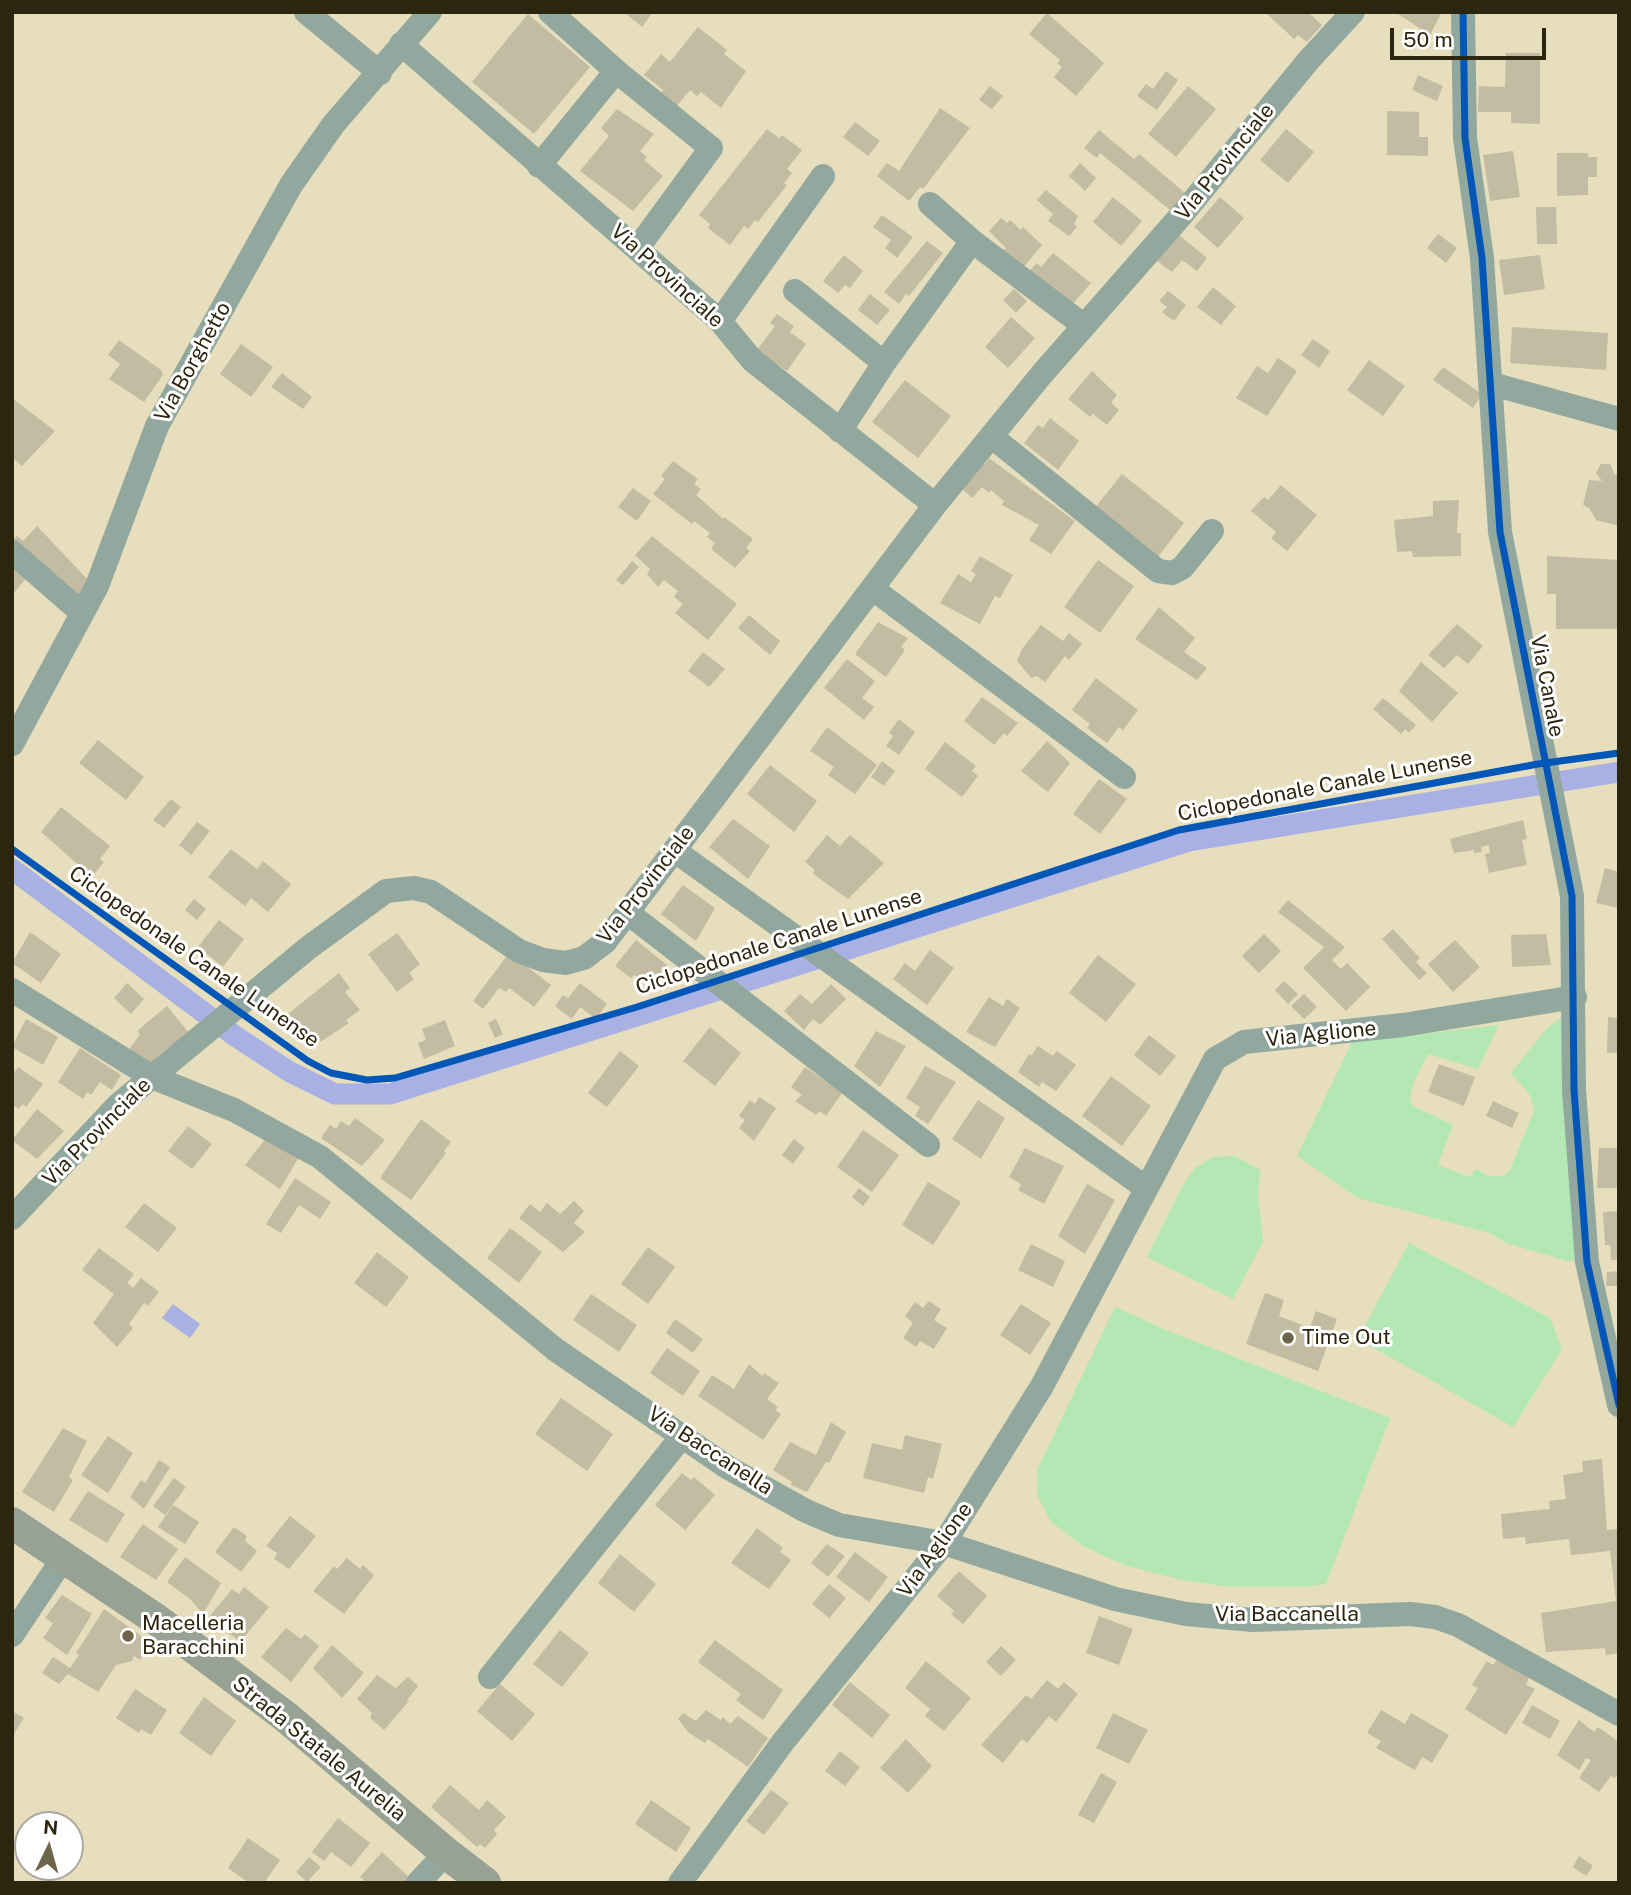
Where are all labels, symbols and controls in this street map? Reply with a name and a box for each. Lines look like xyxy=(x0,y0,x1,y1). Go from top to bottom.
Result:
scale bar xyxy=(1393,14,1549,58)
text: 50 m xyxy=(1403,27,1453,52)
street label: Via Provinciale xyxy=(1170,99,1280,225)
street label: Via Provinciale xyxy=(605,219,729,333)
street label: Via Borghetto xyxy=(150,298,236,426)
street label: Via Canale xyxy=(1525,633,1569,739)
street label: Ciclopedonale Canale Lunense xyxy=(1176,745,1474,827)
street label: Via Provinciale xyxy=(592,821,700,949)
street label: Ciclopedonale Canale Lunense xyxy=(64,861,324,1053)
street label: Ciclopedonale Canale Lunense xyxy=(633,884,925,1000)
street label: Via Aglione xyxy=(1264,1016,1378,1052)
street label: Via Provinciale xyxy=(38,1073,156,1191)
place label: Time Out xyxy=(1302,1325,1391,1351)
marker: Time Out xyxy=(1280,1330,1296,1346)
street label: Via Baccanella xyxy=(643,1401,777,1501)
street label: Via Aglione xyxy=(892,1498,978,1602)
street label: Via Baccanella xyxy=(1215,1602,1359,1628)
place label: Macelleria Baracchini xyxy=(142,1611,245,1661)
marker: Macelleria Baracchini xyxy=(120,1628,136,1644)
street label: Strada Statale Aurelia xyxy=(227,1671,411,1827)
north arrow xyxy=(14,1811,84,1881)
text: N xyxy=(42,1815,59,1839)

